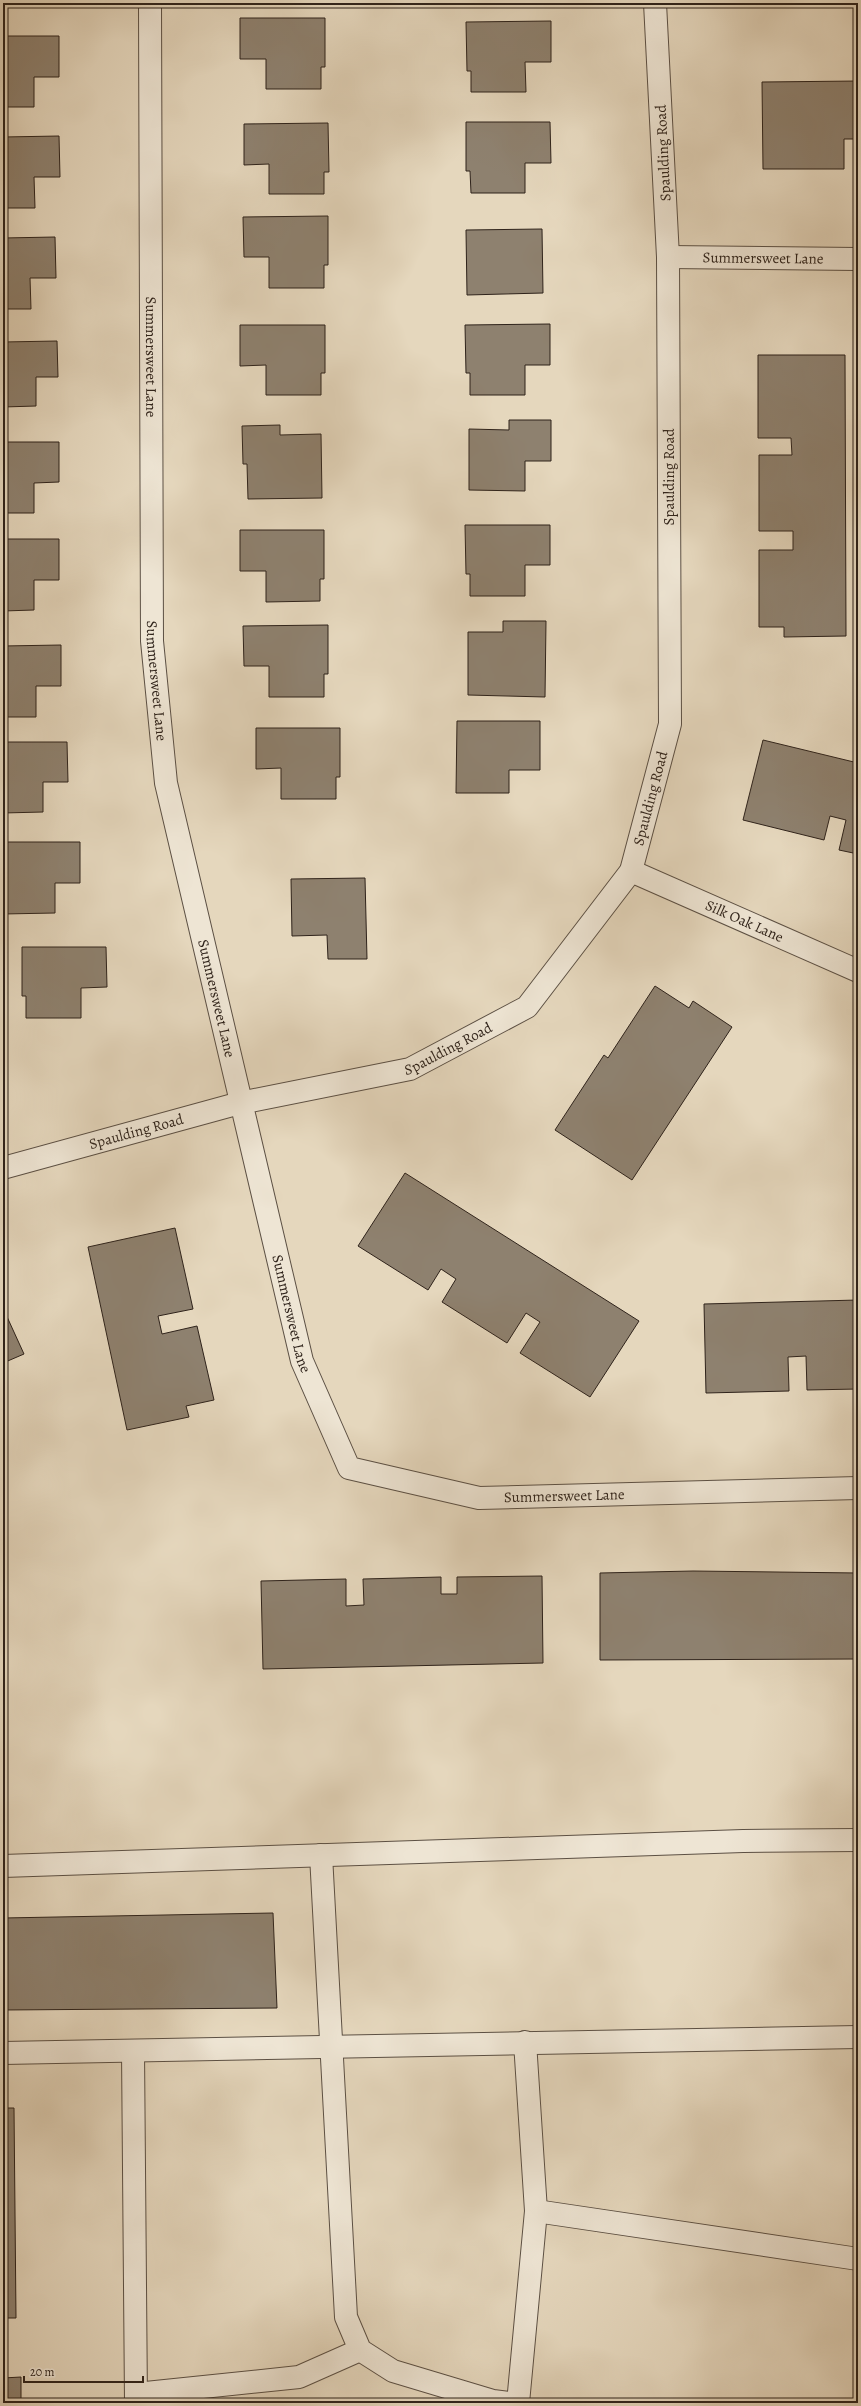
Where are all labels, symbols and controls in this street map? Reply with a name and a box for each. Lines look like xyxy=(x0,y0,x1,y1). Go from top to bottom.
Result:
street label: Spaulding Road xyxy=(650,103,676,202)
street label: Summersweet Lane xyxy=(702,247,824,269)
street label: Summersweet Lane xyxy=(141,297,161,418)
street label: Spaulding Road xyxy=(659,428,679,525)
street label: Summersweet Lane xyxy=(142,621,172,742)
street label: Spaulding Road xyxy=(628,748,673,848)
street label: Silk Oak Lane xyxy=(702,895,787,947)
street label: Summersweet Lane xyxy=(193,937,240,1060)
street label: Spaulding Road xyxy=(403,1017,496,1080)
street label: Spaulding Road xyxy=(87,1109,186,1154)
street label: Summersweet Lane xyxy=(267,1253,316,1376)
street label: Summersweet Lane xyxy=(504,1484,625,1507)
scale bar xyxy=(24,2358,143,2384)
text: 20 m xyxy=(30,2364,54,2380)

